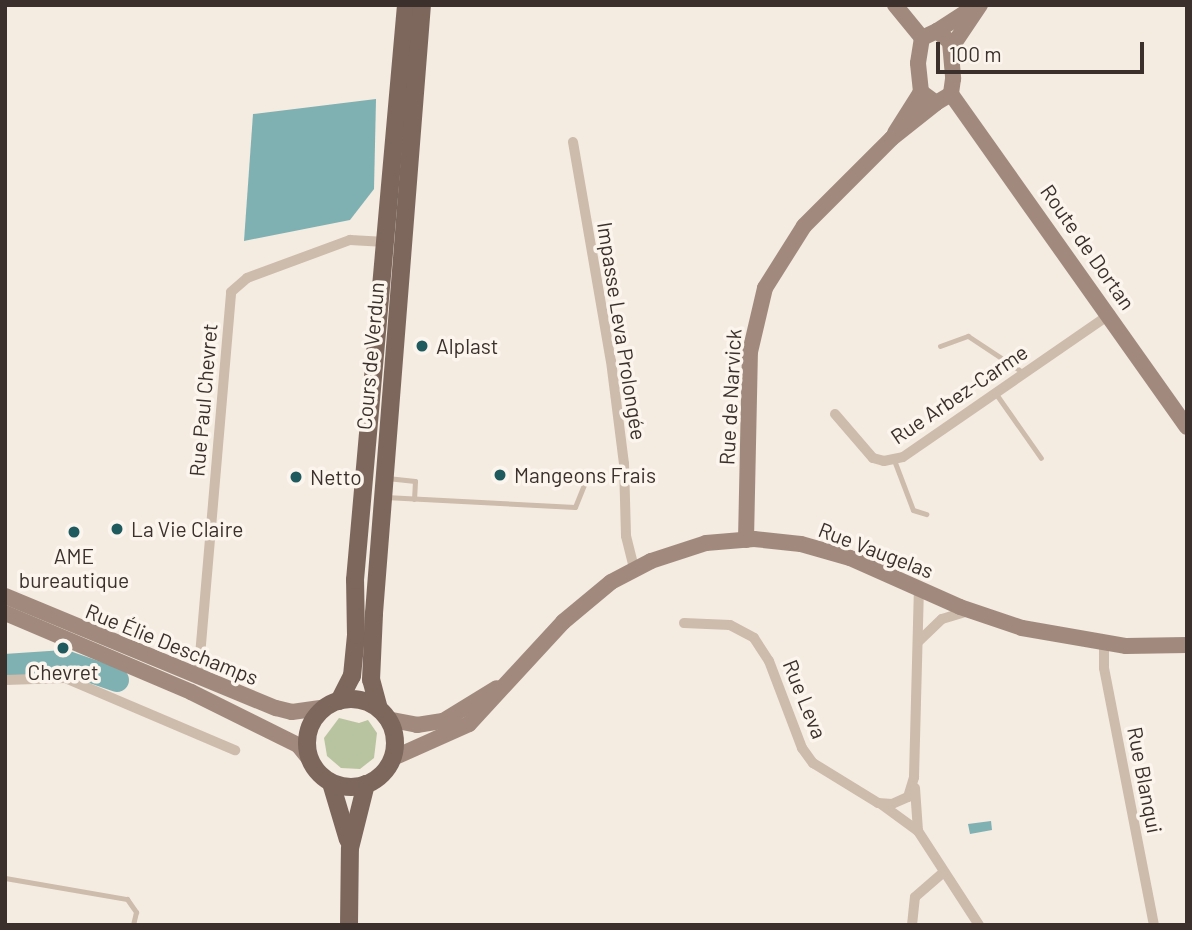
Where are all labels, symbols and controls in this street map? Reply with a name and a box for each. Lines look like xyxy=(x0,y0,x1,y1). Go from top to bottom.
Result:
scale bar xyxy=(940,28,1148,72)
text: 100 m xyxy=(949,41,1002,66)
street label: Route de Dortan xyxy=(1035,180,1141,314)
street label: Impasse Leva Prolongée xyxy=(592,220,652,442)
street label: Cours de Verdun xyxy=(351,281,389,431)
street label: Rue Paul Chevret xyxy=(184,322,222,478)
street label: Rue de Narvick xyxy=(714,328,746,466)
place label: Alplast xyxy=(436,333,498,359)
marker: Alplast xyxy=(414,338,430,354)
street label: Rue Arbez-Carme xyxy=(886,339,1032,449)
place label: Mangeons Frais xyxy=(514,462,656,488)
place label: Netto xyxy=(310,464,362,490)
marker: Mangeons Frais xyxy=(492,467,508,483)
marker: Netto xyxy=(288,469,304,485)
place label: La Vie Claire xyxy=(131,516,243,542)
street label: Rue Vaugelas xyxy=(815,517,937,583)
marker: La Vie Claire xyxy=(109,521,125,537)
marker: AME bureautique xyxy=(66,524,82,540)
place label: AME bureautique xyxy=(19,543,129,593)
street label: Rue Élie Deschamps xyxy=(82,598,262,690)
marker: Chevret xyxy=(55,640,71,656)
street label: Rue Leva xyxy=(778,656,832,742)
place label: Chevret xyxy=(27,659,99,685)
street label: Rue Blanqui xyxy=(1122,725,1168,835)

